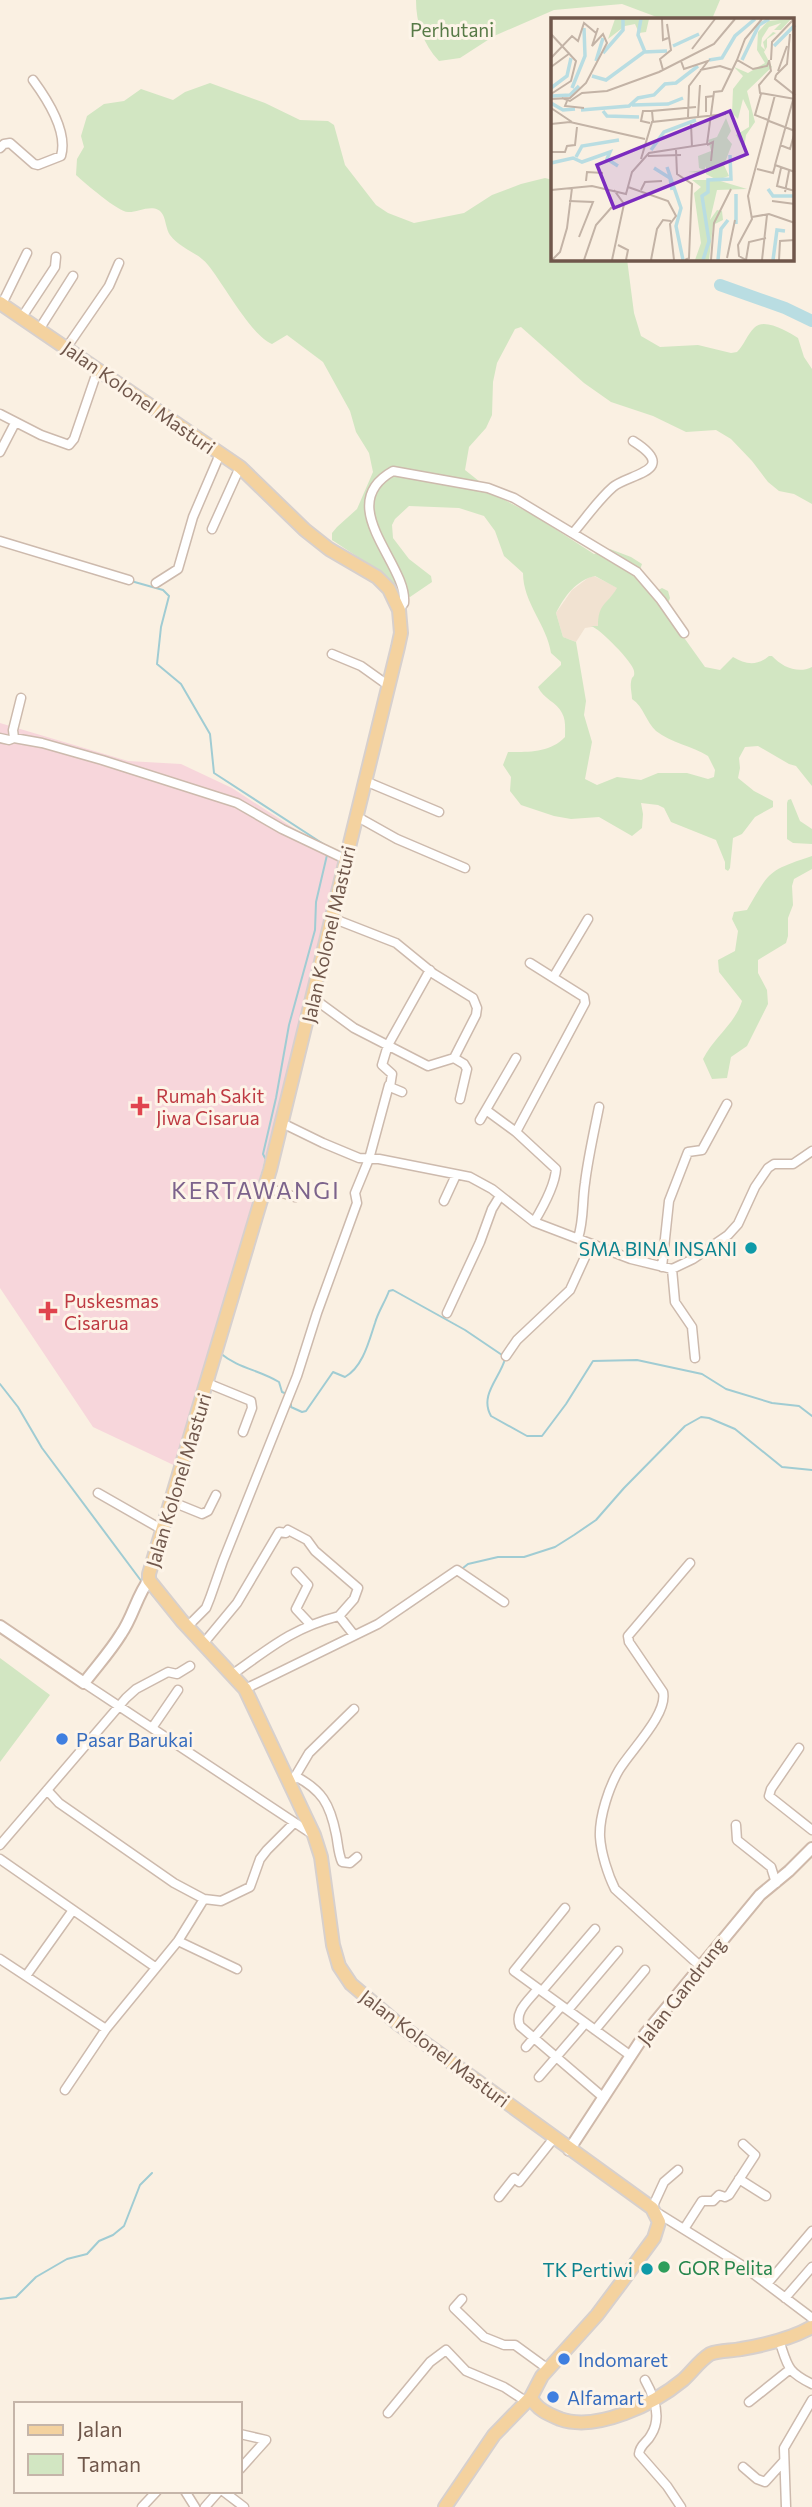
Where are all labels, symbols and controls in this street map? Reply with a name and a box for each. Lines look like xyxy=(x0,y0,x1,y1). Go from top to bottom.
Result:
park label: Perhutani xyxy=(410,18,494,41)
inset map xyxy=(551,18,794,261)
street label: Jalan Kolonel Masturi xyxy=(58,336,220,458)
street label: Jalan Kolonel Masturi xyxy=(296,843,360,1025)
place label: Rumah Sakit Jiwa Cisarua xyxy=(156,1084,265,1129)
marker: Rumah Sakit Jiwa Cisarua xyxy=(130,1096,150,1116)
district label: KERTAWANGI xyxy=(171,1176,341,1204)
place label: SMA BINA INSANI xyxy=(579,1237,737,1260)
marker: SMA BINA INSANI xyxy=(743,1240,759,1256)
place label: Puskesmas Cisarua xyxy=(64,1289,159,1334)
marker: Puskesmas Cisarua xyxy=(38,1301,58,1321)
street label: Jalan Kolonel Masturi xyxy=(141,1390,215,1570)
place label: Pasar Barukai xyxy=(76,1728,193,1751)
marker: Pasar Barukai xyxy=(54,1731,70,1747)
street label: Jalan Gandrung xyxy=(632,1933,730,2049)
street label: Jalan Kolonel Masturi xyxy=(356,1984,514,2112)
place label: GOR Pelita xyxy=(678,2256,773,2279)
place label: TK Pertiwi xyxy=(542,2258,633,2281)
marker: GOR Pelita xyxy=(656,2259,672,2275)
marker: TK Pertiwi xyxy=(639,2261,655,2277)
place label: Indomaret xyxy=(578,2348,668,2371)
marker: Indomaret xyxy=(556,2351,572,2367)
place label: Alfamart xyxy=(567,2386,644,2409)
marker: Alfamart xyxy=(545,2389,561,2405)
legend xyxy=(14,2402,242,2493)
text: Jalan xyxy=(77,2416,122,2441)
text: Taman xyxy=(77,2451,141,2476)

